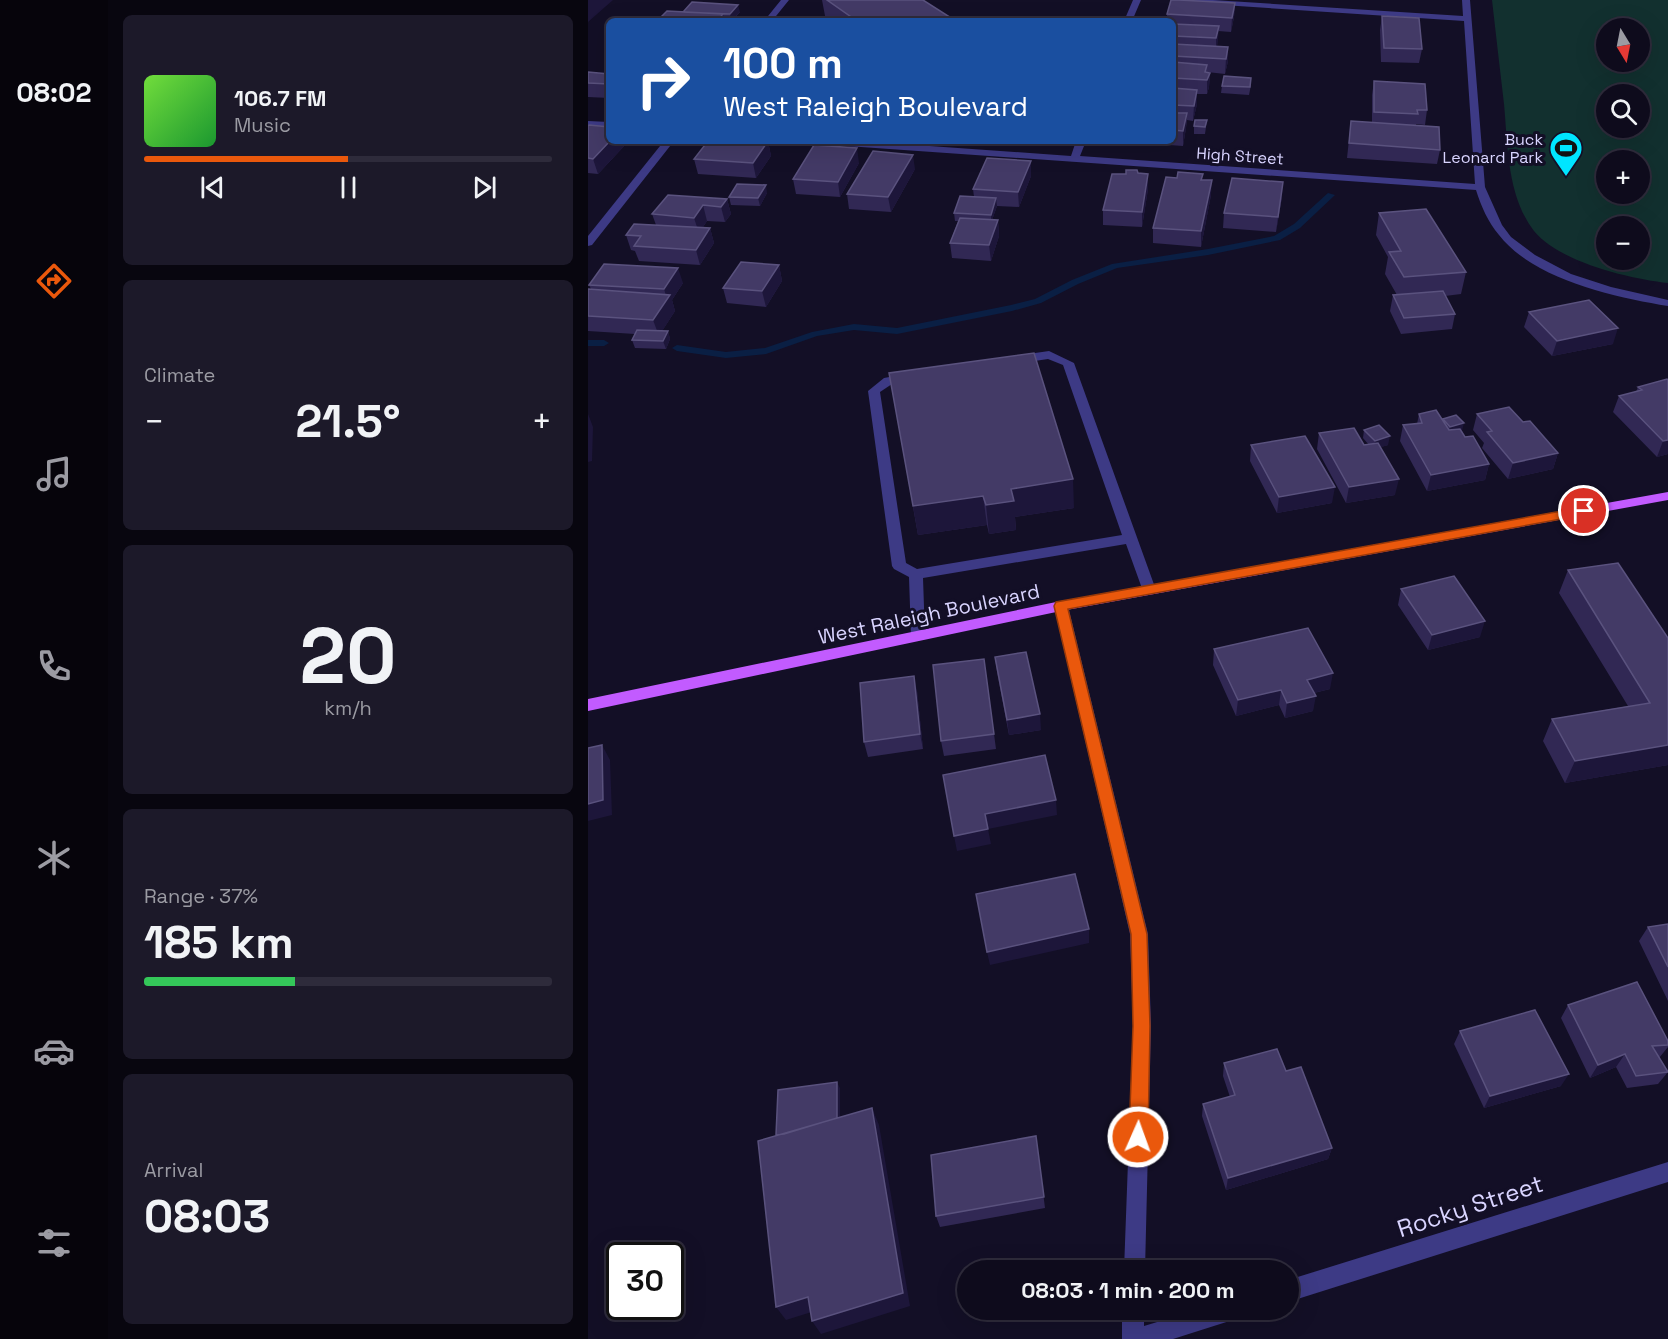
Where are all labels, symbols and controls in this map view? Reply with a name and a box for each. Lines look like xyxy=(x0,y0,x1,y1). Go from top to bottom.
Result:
north arrow xyxy=(1596,18,1650,72)
map controls xyxy=(1596,18,1650,270)
text: 100 m xyxy=(723,37,843,90)
icon: right xyxy=(624,42,702,120)
text: 08:02 xyxy=(16,75,92,110)
text: 106.7 FM xyxy=(234,84,327,112)
button: search xyxy=(1596,84,1650,138)
text: West Raleigh Boulevard xyxy=(723,89,1028,124)
text: Music xyxy=(234,112,291,138)
place label: Buck Leonard Park xyxy=(1443,129,1543,168)
sports icon: Buck Leonard Park xyxy=(1548,130,1584,177)
street label: High Street xyxy=(1196,142,1284,170)
button: + xyxy=(1596,150,1650,204)
icon: previous xyxy=(196,171,229,204)
icon: pause xyxy=(332,171,365,204)
icon: next xyxy=(468,171,501,204)
button: − xyxy=(1596,216,1650,270)
icon: directions xyxy=(33,260,75,302)
text: Climate xyxy=(144,362,215,388)
text: 21.5° xyxy=(295,393,401,450)
text: − xyxy=(144,401,164,443)
text: + xyxy=(532,401,552,443)
icon: music xyxy=(33,453,75,495)
pin xyxy=(1558,485,1609,536)
icon: arrive xyxy=(1567,494,1600,527)
street label: West Raleigh Boulevard xyxy=(816,578,1042,650)
text: 20 xyxy=(300,606,396,706)
icon: phone xyxy=(33,645,75,687)
text: km/h xyxy=(324,695,372,721)
icon: climate xyxy=(33,837,75,879)
text: Range · 37% xyxy=(144,883,258,909)
text: 185 km xyxy=(144,914,294,971)
icon: car xyxy=(33,1030,75,1072)
position arrow xyxy=(1106,1105,1170,1169)
text: Arrival xyxy=(144,1157,203,1183)
street label: Rocky Street xyxy=(1393,1168,1547,1244)
text: 08:03 xyxy=(144,1188,270,1245)
icon: filters xyxy=(33,1222,75,1264)
speed limit sign: 30 xyxy=(606,1242,684,1320)
text: 08:03 · 1 min · 200 m xyxy=(1021,1276,1235,1304)

